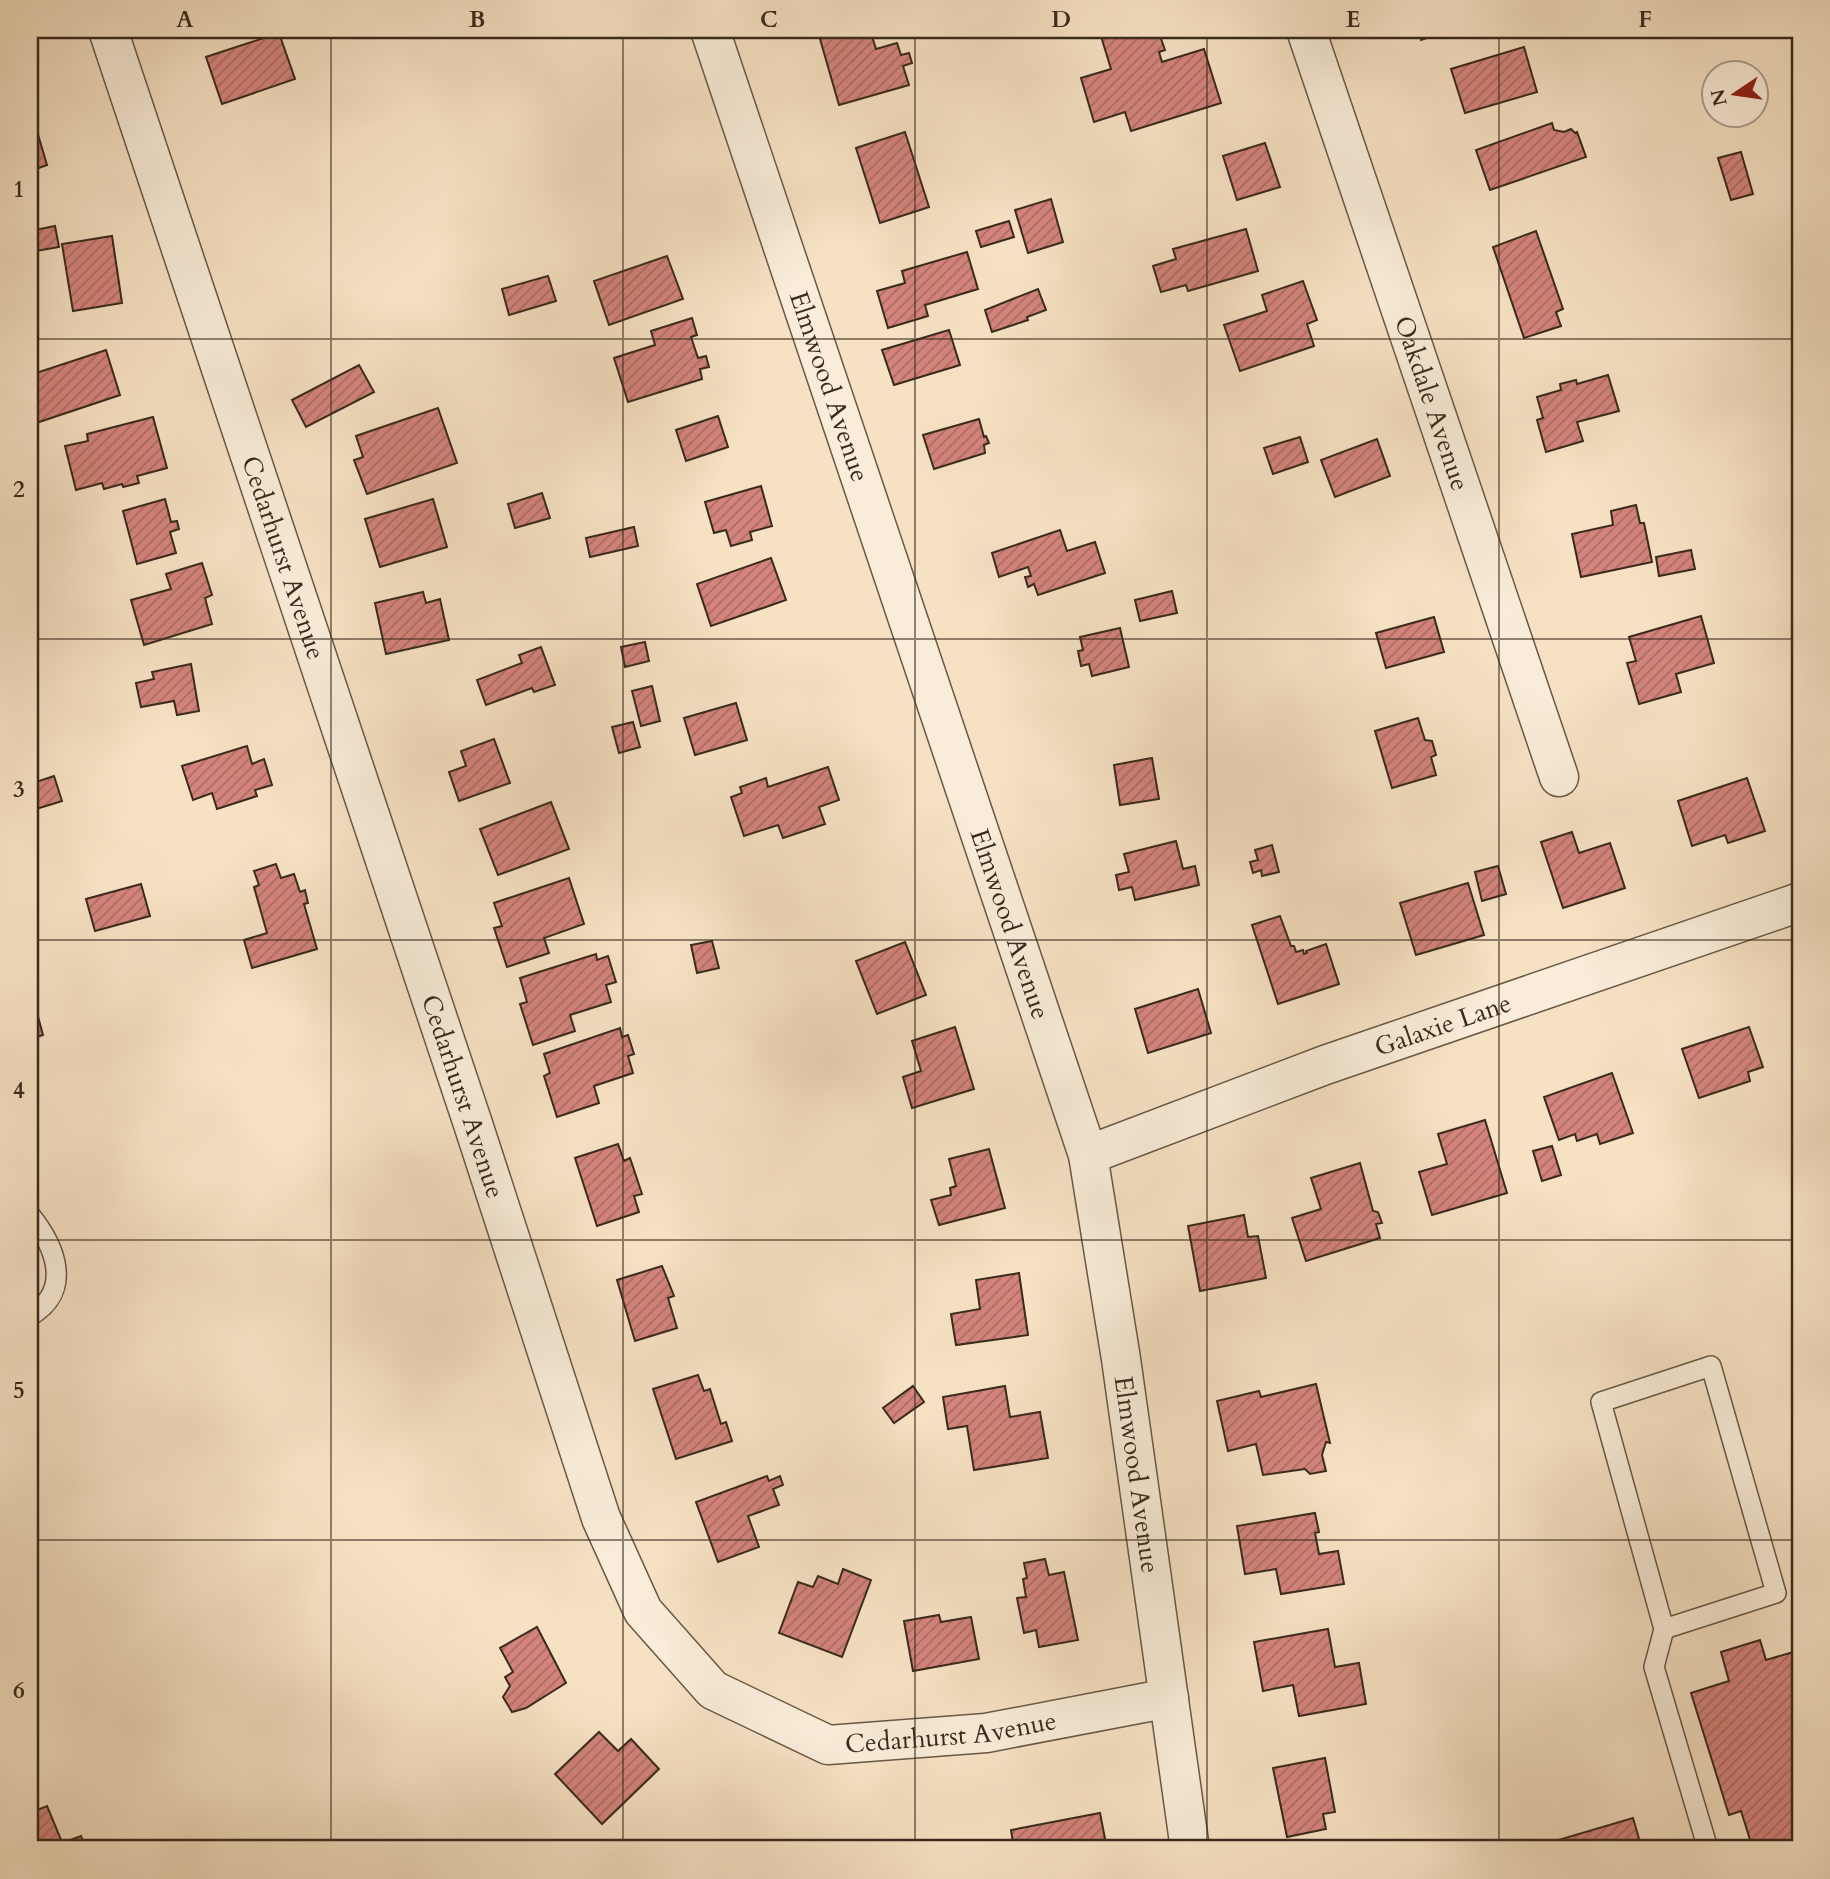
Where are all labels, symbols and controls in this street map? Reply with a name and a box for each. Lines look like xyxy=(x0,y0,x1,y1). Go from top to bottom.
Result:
text: A xyxy=(176,4,194,35)
text: B xyxy=(469,4,485,35)
text: C xyxy=(760,4,778,35)
text: D xyxy=(1051,4,1071,35)
text: E xyxy=(1346,4,1360,35)
text: F xyxy=(1638,4,1652,35)
north arrow xyxy=(1700,60,1770,130)
text: N xyxy=(1705,86,1734,109)
text: 1 xyxy=(13,174,25,205)
street label: Elmwood Avenue xyxy=(781,287,878,486)
street label: Oakdale Avenue xyxy=(1386,311,1478,495)
street label: Cedarhurst Avenue xyxy=(233,451,334,664)
text: 2 xyxy=(13,474,25,505)
text: 3 xyxy=(13,774,25,805)
street label: Elmwood Avenue xyxy=(962,824,1058,1024)
street label: Galaxie Lane xyxy=(1370,985,1516,1065)
street label: Cedarhurst Avenue xyxy=(413,990,513,1203)
text: 4 xyxy=(13,1075,25,1106)
street label: Elmwood Avenue xyxy=(1106,1374,1168,1575)
text: 5 xyxy=(13,1375,25,1406)
text: 6 xyxy=(13,1675,25,1706)
street label: Cedarhurst Avenue xyxy=(844,1703,1059,1762)

